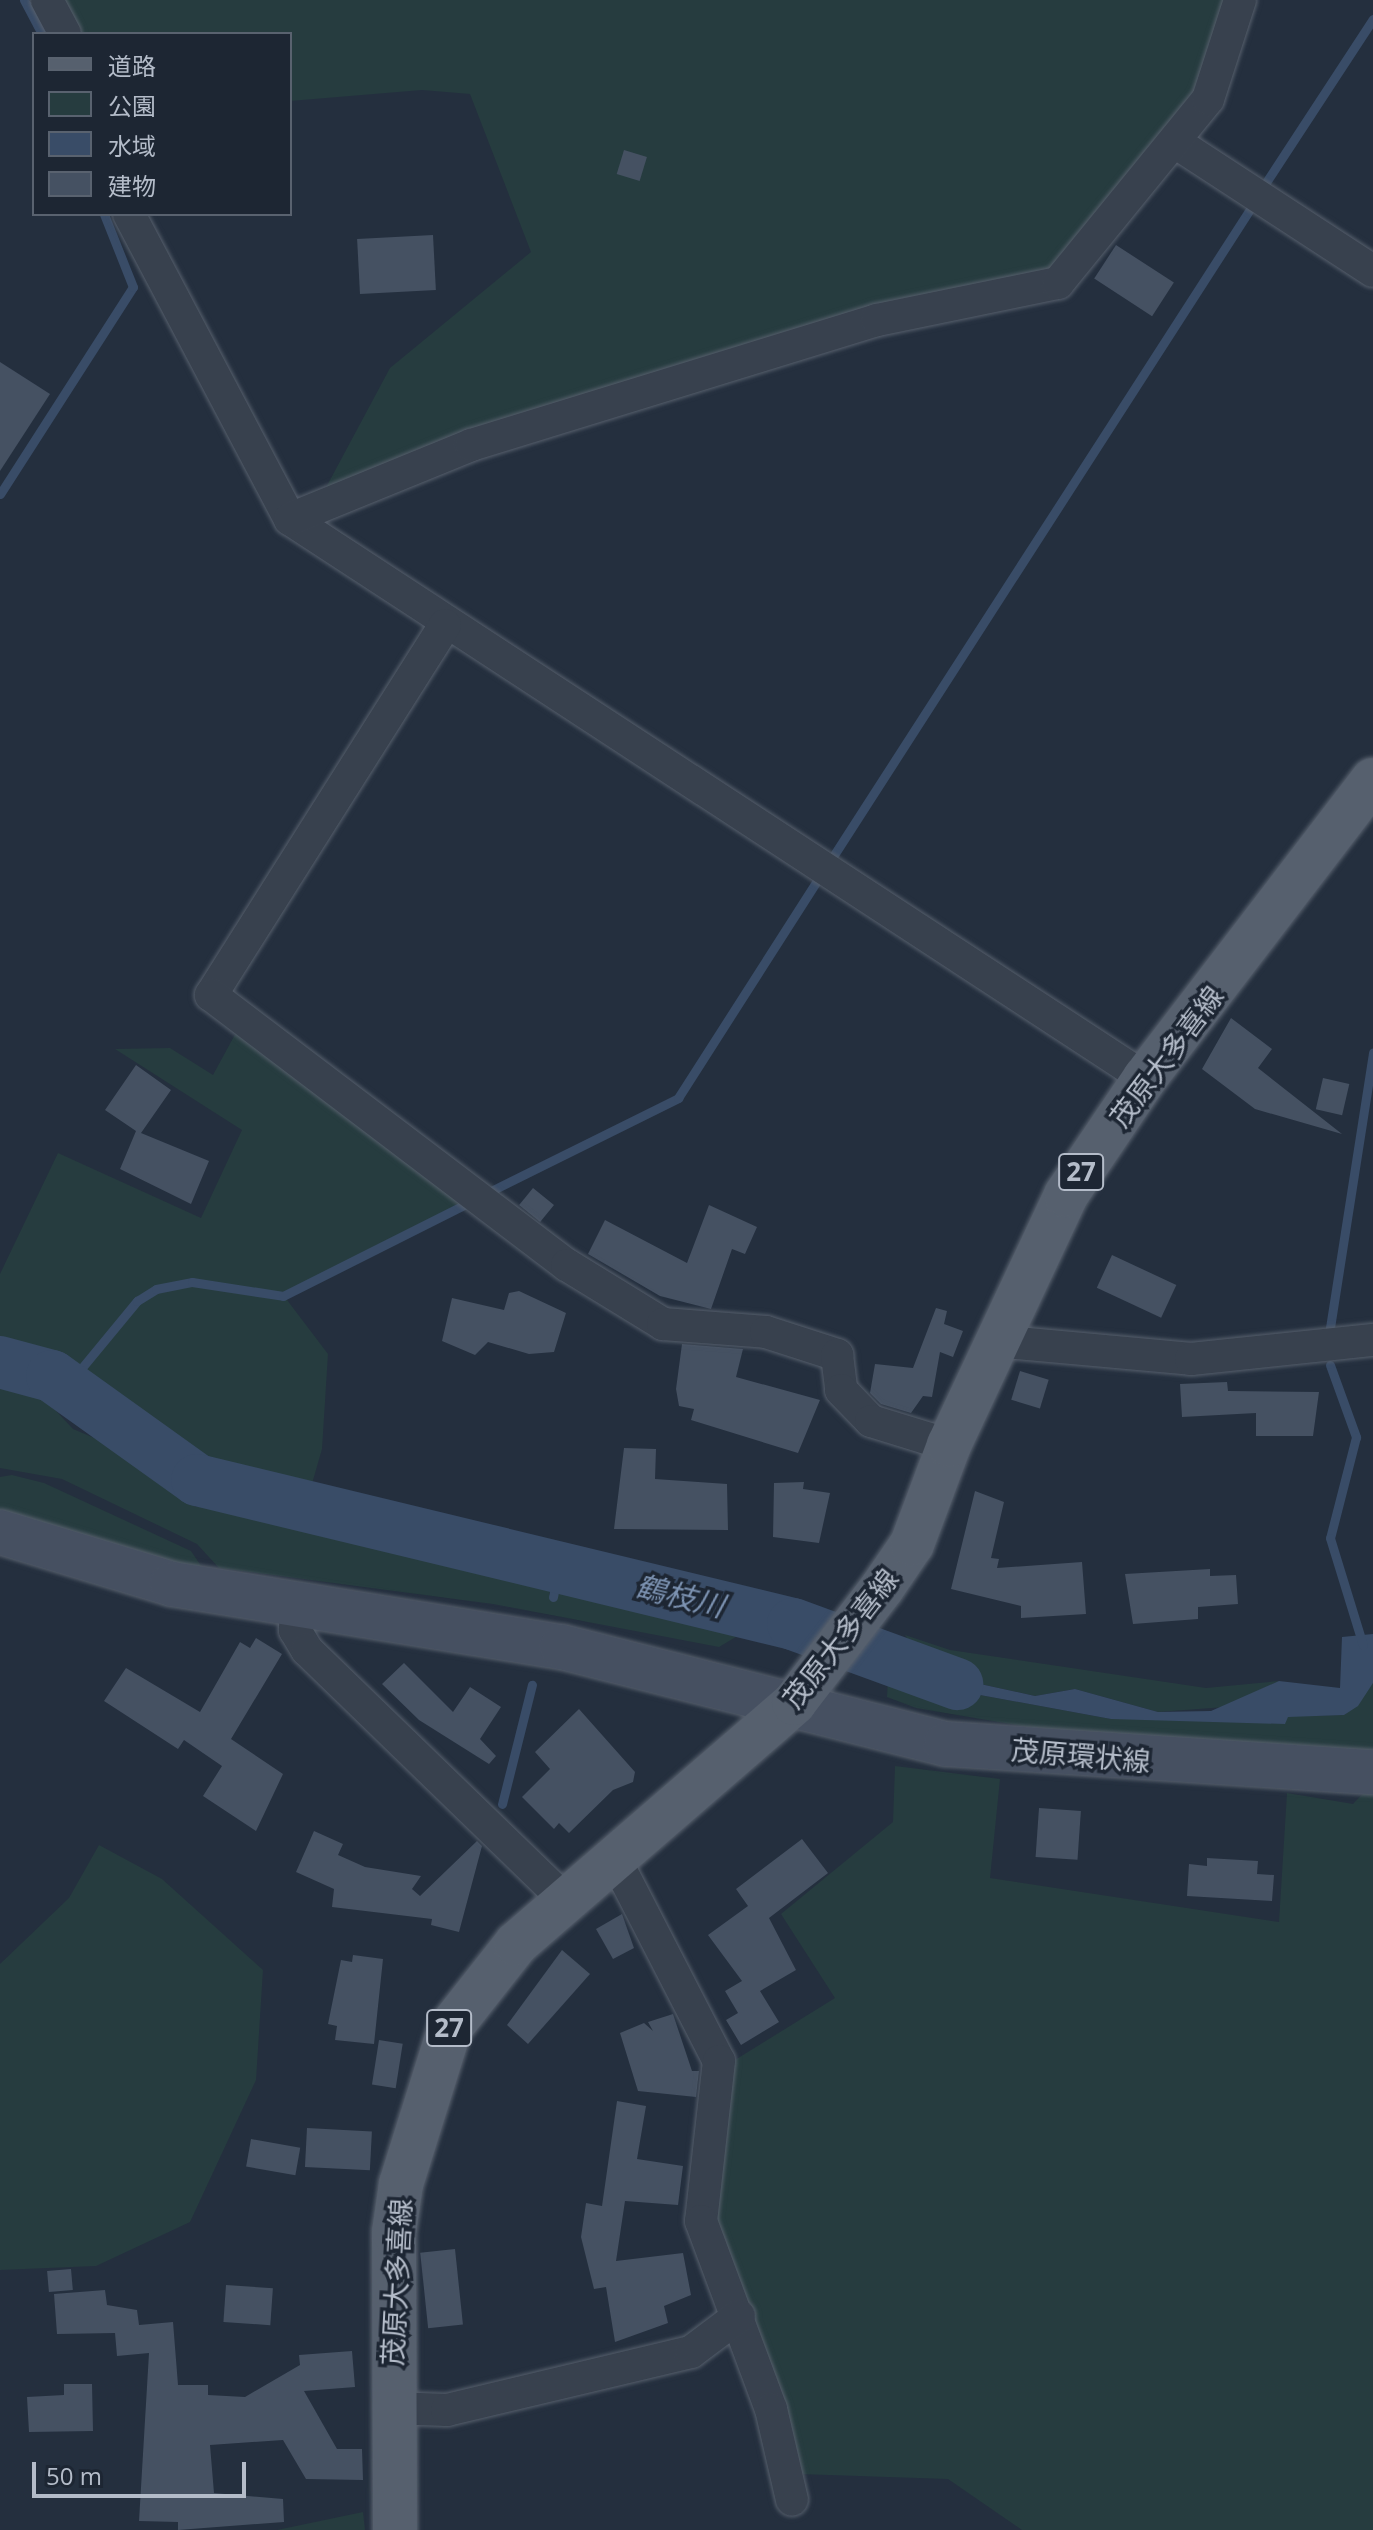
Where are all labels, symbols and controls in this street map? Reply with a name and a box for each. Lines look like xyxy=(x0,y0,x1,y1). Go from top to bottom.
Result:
legend xyxy=(32,32,292,216)
text: 道路 xyxy=(108,49,156,82)
text: 公園 xyxy=(108,89,156,122)
text: 水域 xyxy=(108,129,156,162)
text: 建物 xyxy=(108,169,156,202)
street label: 茂原大多喜線 xyxy=(1102,979,1230,1133)
road number: 27 xyxy=(1057,1150,1105,1194)
street label: 茂原大多喜線 xyxy=(775,1561,905,1715)
water label: 鶴枝川 xyxy=(632,1568,728,1624)
street label: 茂原環状線 xyxy=(1010,1732,1152,1778)
road number: 27 xyxy=(425,2006,473,2050)
street label: 茂原大多喜線 xyxy=(375,2197,417,2367)
scale bar xyxy=(36,2446,250,2496)
text: 50 m xyxy=(46,2459,102,2492)

